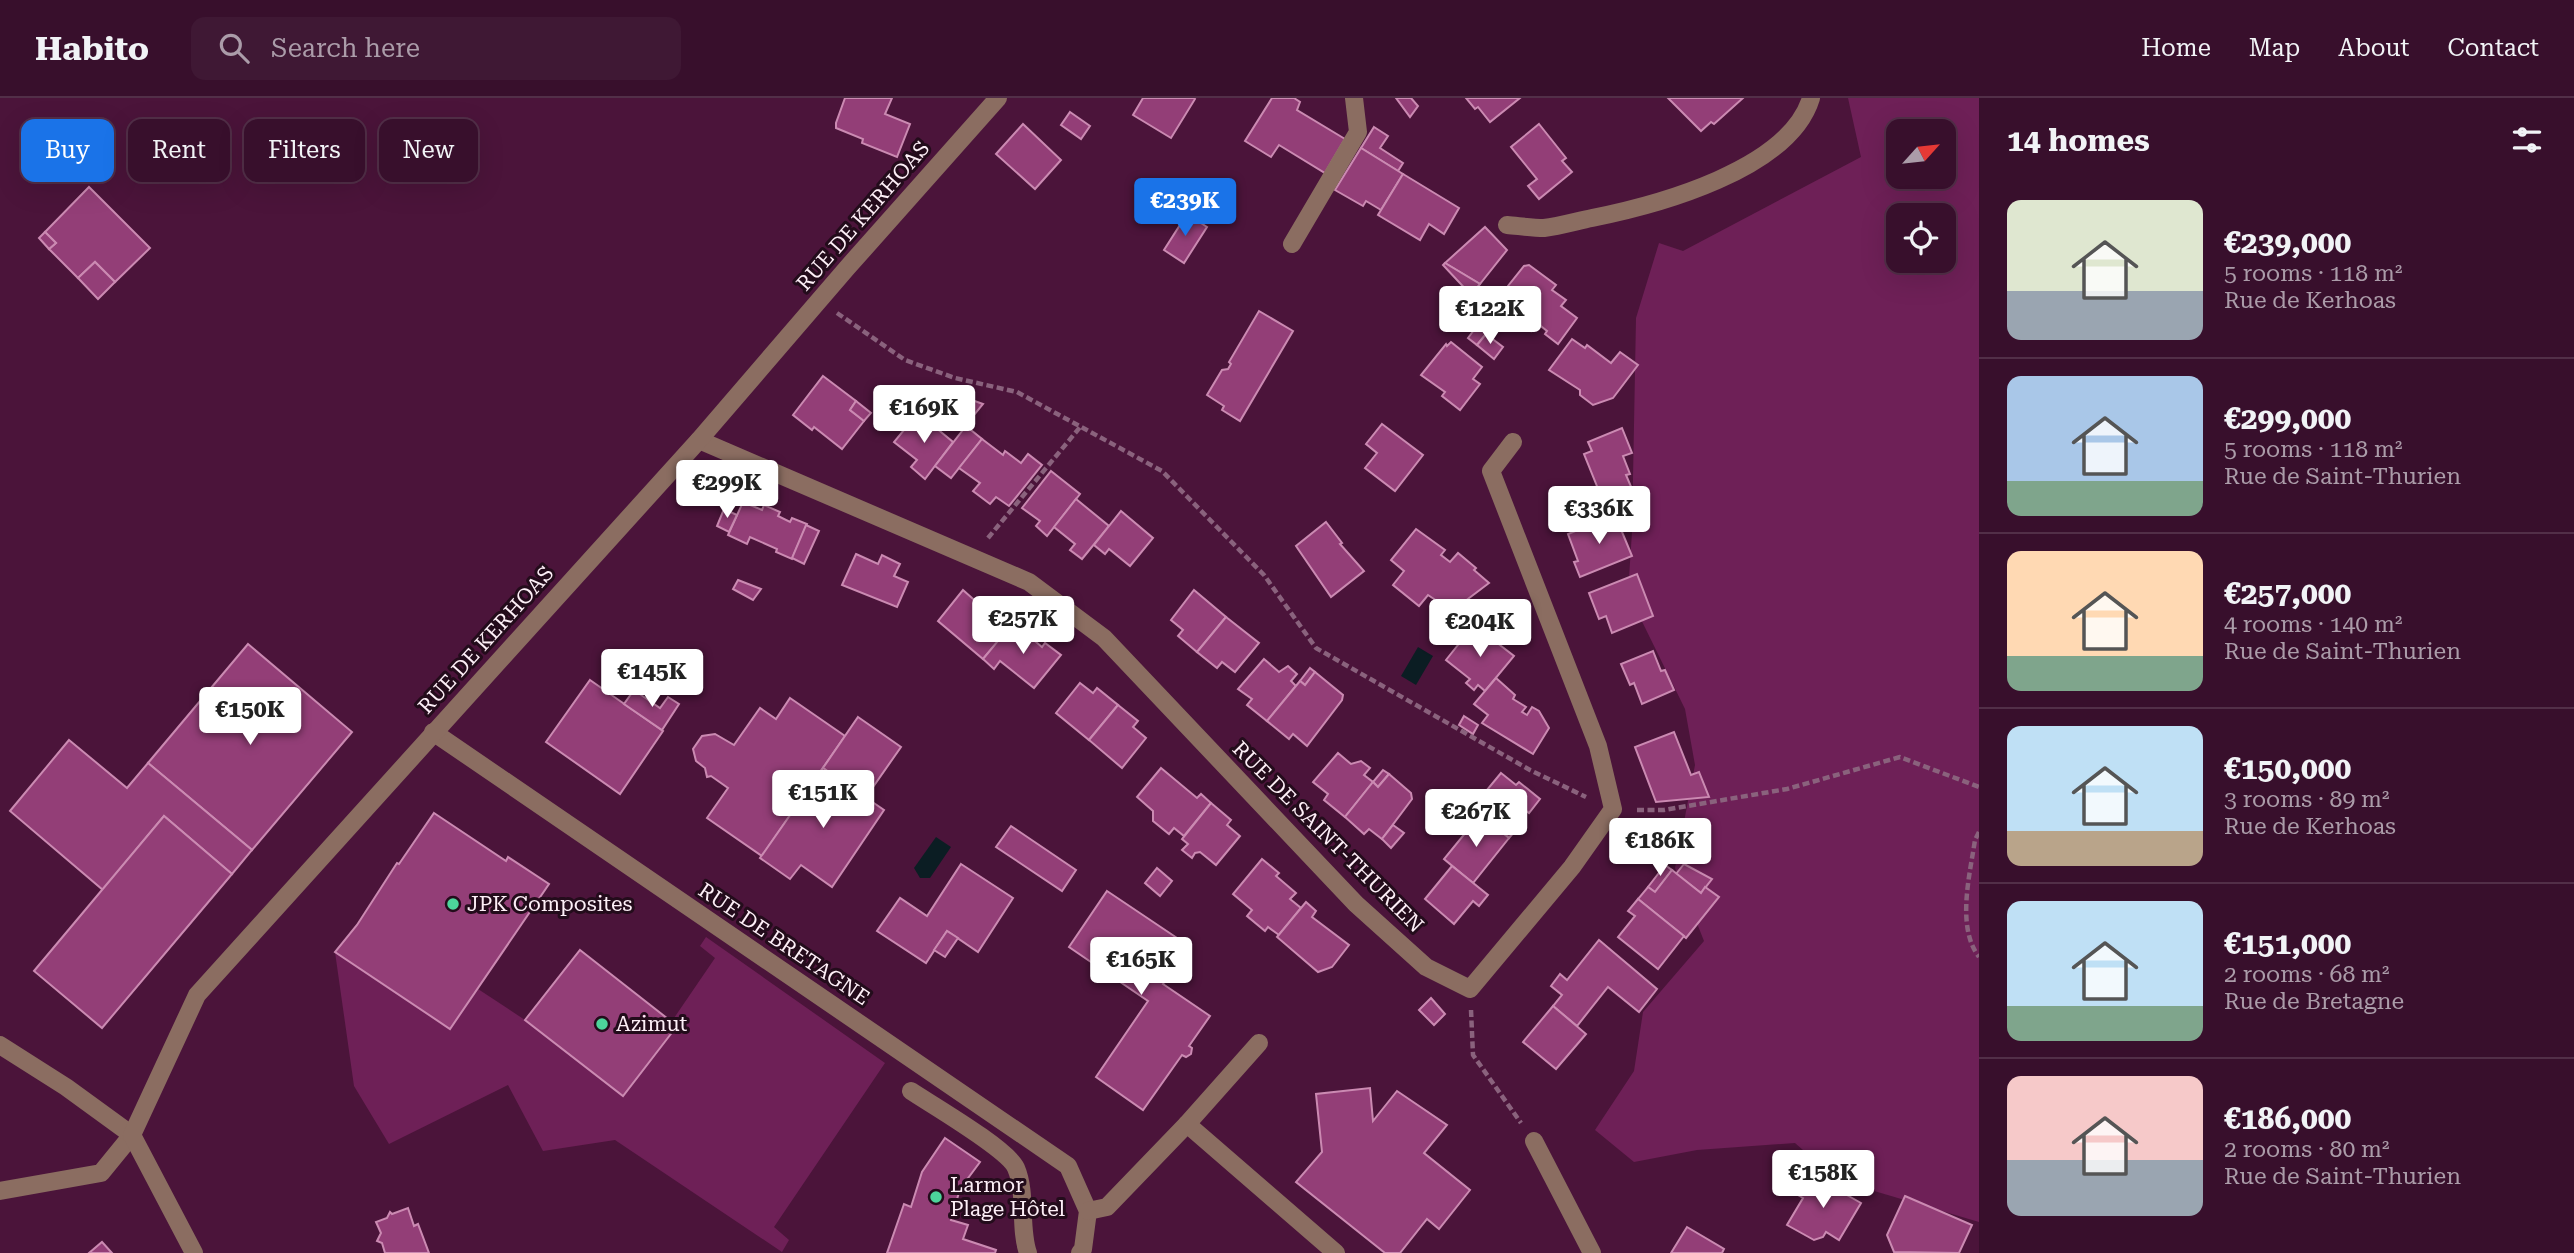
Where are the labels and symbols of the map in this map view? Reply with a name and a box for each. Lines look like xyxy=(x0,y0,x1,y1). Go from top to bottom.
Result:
north arrow xyxy=(1886,119,1956,189)
street label: RUE DE KERHOAS xyxy=(792,136,934,296)
pin: €239K xyxy=(1136,178,1234,238)
pin: €122K xyxy=(1441,286,1539,346)
pin: €169K xyxy=(875,386,973,445)
pin: €299K xyxy=(678,460,776,520)
pin: €336K xyxy=(1550,486,1648,546)
street label: RUE DE KERHOAS xyxy=(413,561,559,719)
pin: €257K xyxy=(974,596,1072,656)
pin: €204K xyxy=(1431,600,1529,659)
pin: €145K xyxy=(603,650,701,709)
pin: €150K xyxy=(201,688,299,747)
street label: RUE DE SAINT-THURIEN xyxy=(1228,737,1429,938)
pin: €151K xyxy=(774,770,872,830)
pin: €267K xyxy=(1427,790,1525,849)
pin: €186K xyxy=(1611,818,1709,878)
street label: RUE DE BRETAGNE xyxy=(694,878,874,1010)
place label: JPK Composites xyxy=(467,892,632,916)
marker: JPK Composites xyxy=(445,896,461,912)
pin: €165K xyxy=(1092,937,1190,997)
place label: Azimut xyxy=(616,1012,688,1036)
marker: Azimut xyxy=(594,1016,610,1032)
pin: €158K xyxy=(1774,1150,1872,1210)
place label: Larmor Plage Hôtel xyxy=(950,1173,1066,1221)
marker: Larmor Plage Hôtel xyxy=(928,1189,944,1205)

